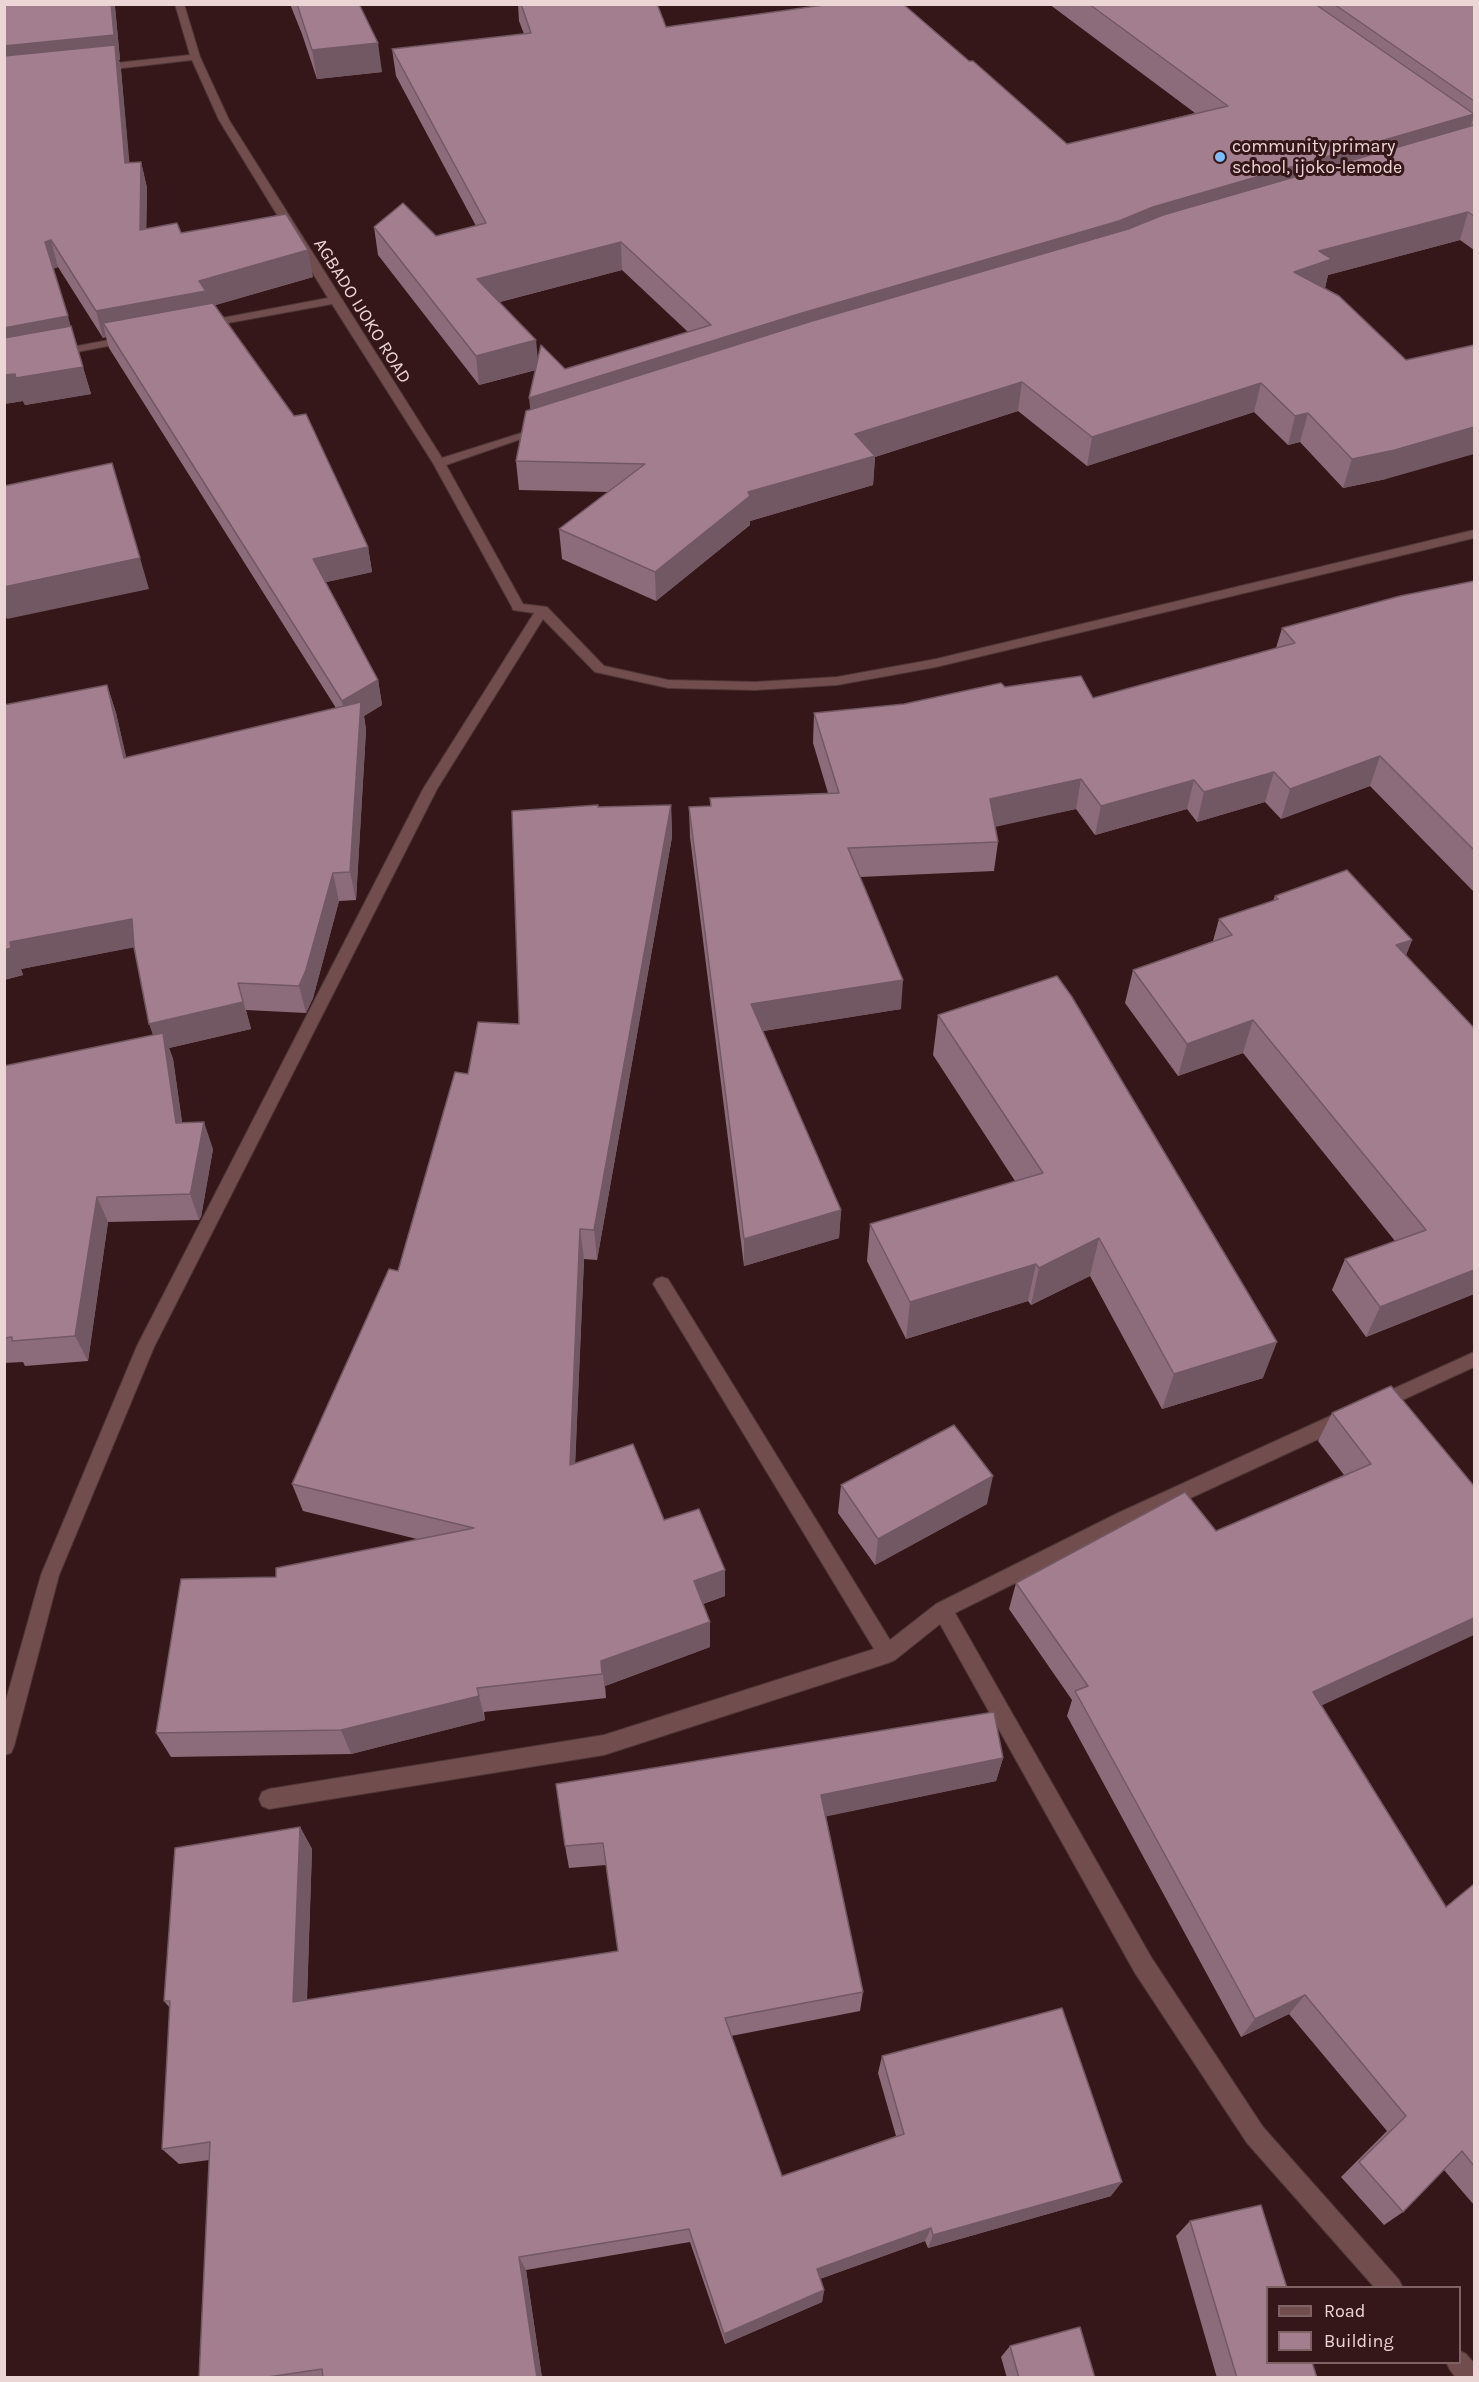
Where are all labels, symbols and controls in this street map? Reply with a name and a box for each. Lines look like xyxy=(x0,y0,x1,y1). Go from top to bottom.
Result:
place label: community primary school, ijoko-lemode xyxy=(1232,136,1402,178)
marker: community primary school, ijoko-lemode xyxy=(1213,150,1227,164)
street label: AGBADO IJOKO ROAD xyxy=(309,235,415,387)
legend xyxy=(1266,2286,1461,2364)
text: Road xyxy=(1324,2300,1365,2322)
text: Building xyxy=(1324,2330,1394,2352)

